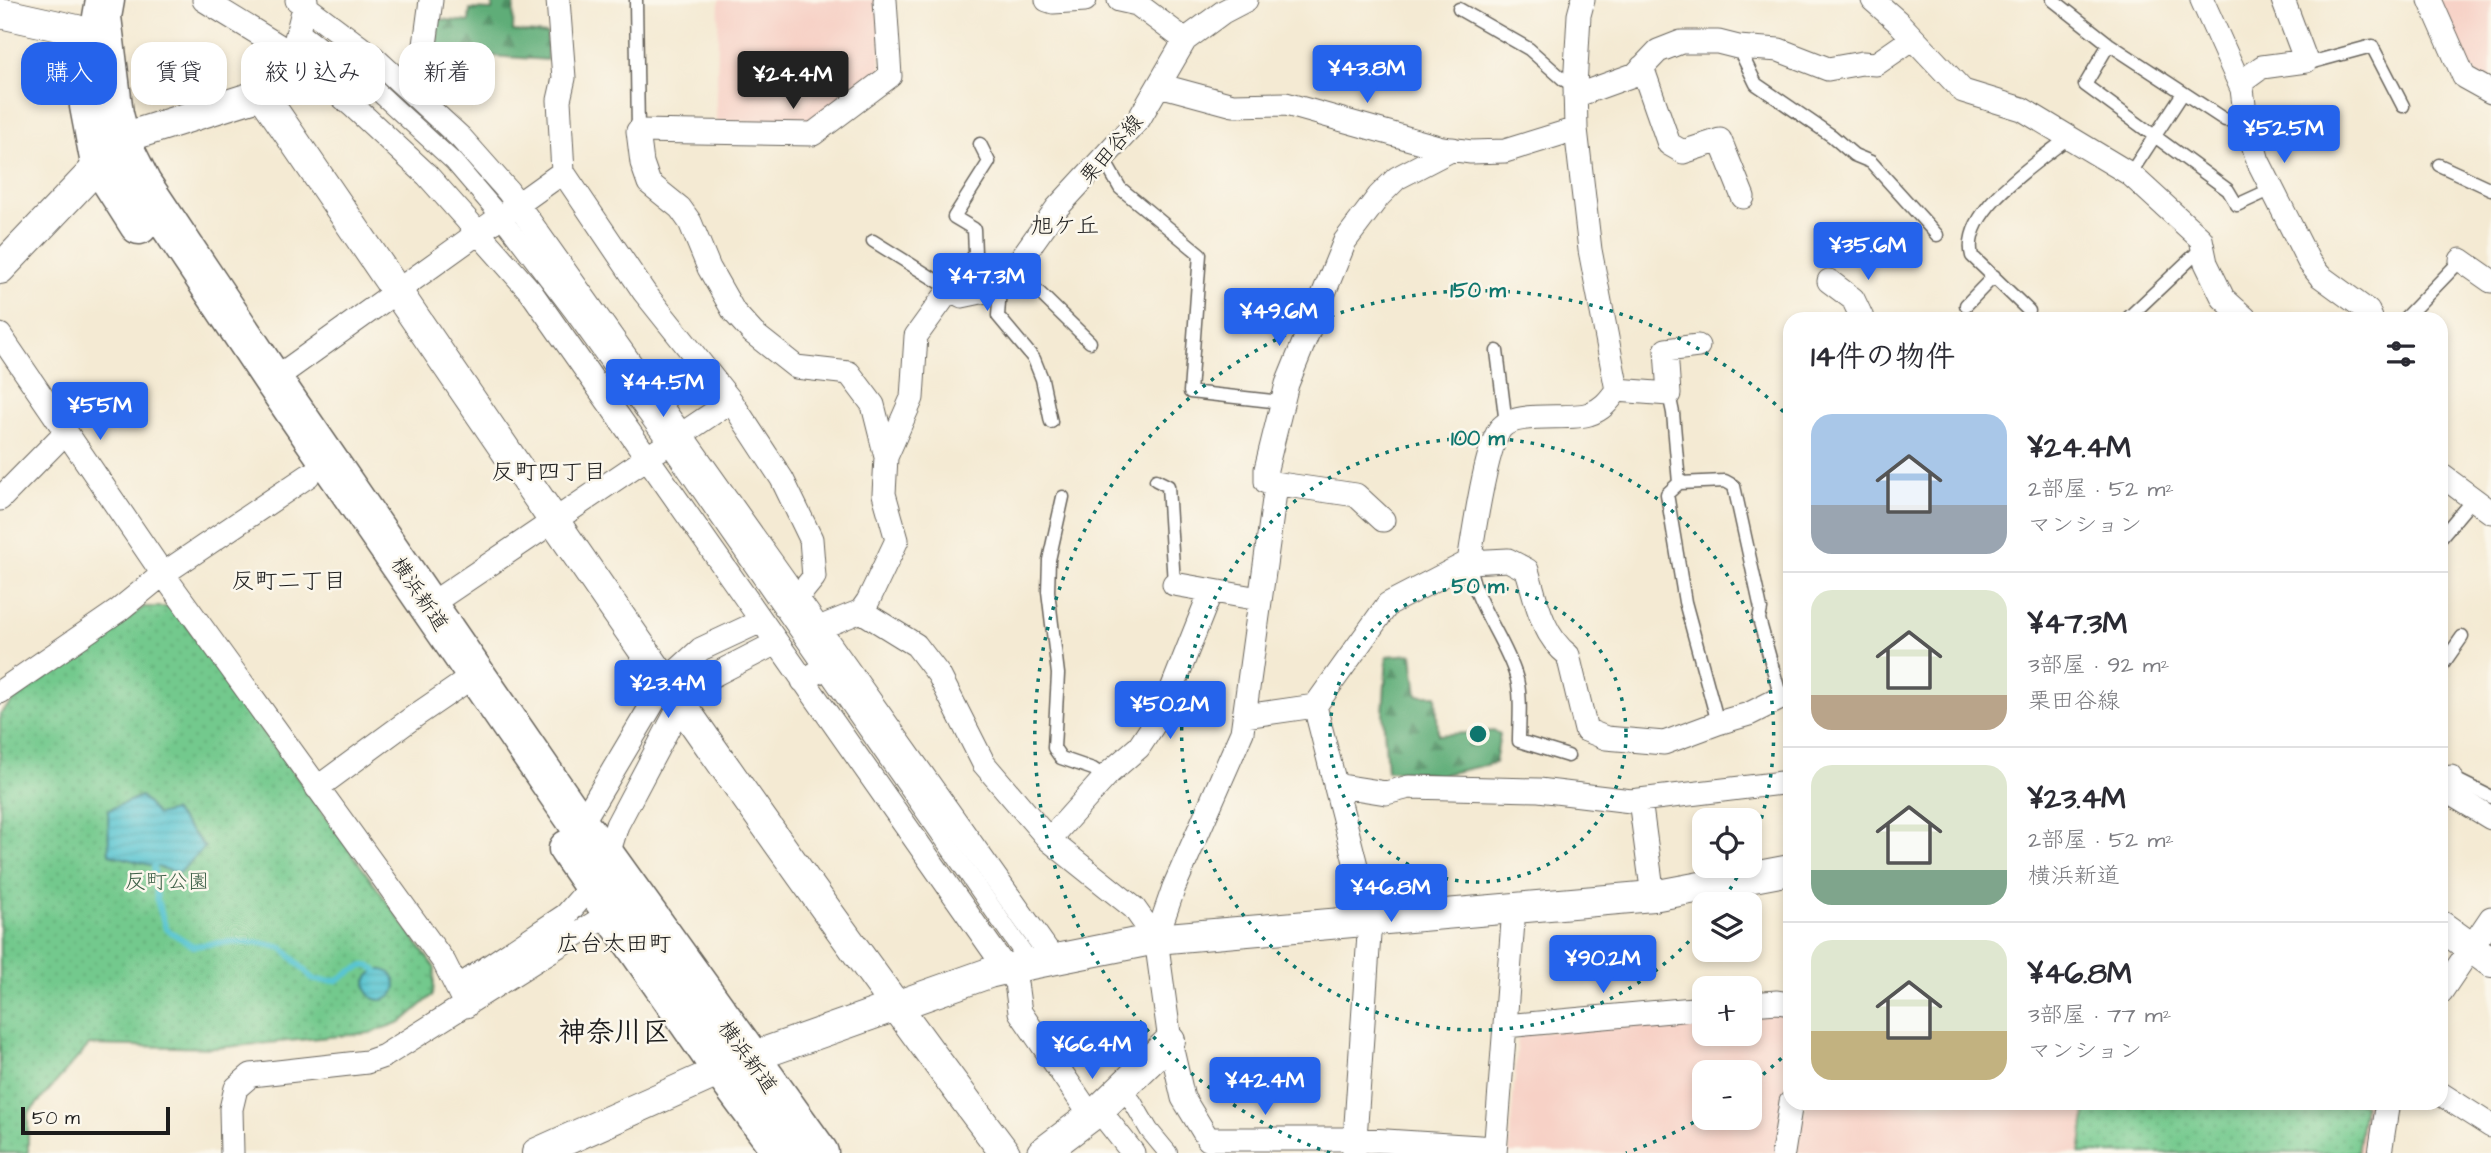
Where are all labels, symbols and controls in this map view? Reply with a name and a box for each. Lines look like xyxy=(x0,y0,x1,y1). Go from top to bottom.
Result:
chip: 購入 xyxy=(21,42,117,105)
chip: 賃貸 xyxy=(131,42,227,105)
chip: 絞り込み xyxy=(241,42,385,105)
chip: 新着 xyxy=(399,42,495,105)
pin: ¥43.8M xyxy=(1310,46,1424,105)
pin: ¥24.4M xyxy=(736,52,850,111)
text: ¥43.8M xyxy=(1329,52,1405,84)
text: ¥24.4M xyxy=(753,58,833,90)
pin: ¥52.5M xyxy=(2227,106,2341,165)
street label: 栗田谷線 xyxy=(1073,108,1150,191)
text: ¥52.5M xyxy=(2244,112,2324,144)
district label: 旭ケ丘 xyxy=(1031,210,1100,242)
pin: ¥35.6M xyxy=(1811,222,1925,282)
text: ¥35.6M xyxy=(1830,229,1906,261)
pin: ¥47.3M xyxy=(930,254,1044,313)
text: ¥47.3M xyxy=(949,260,1025,292)
text: 150 m xyxy=(1450,276,1506,305)
pin: ¥49.6M xyxy=(1222,288,1336,348)
text: ¥49.6M xyxy=(1240,295,1318,327)
icon: filters xyxy=(2382,335,2420,373)
text: 14件の物件 xyxy=(1811,336,1955,378)
pin: ¥44.5M xyxy=(606,360,720,419)
text: ¥44.5M xyxy=(622,366,704,398)
pin: ¥55M xyxy=(59,382,141,442)
text: ¥55M xyxy=(68,389,132,421)
text: 100 m xyxy=(1451,424,1506,453)
text: ¥24.4M xyxy=(2028,427,2131,469)
icon: home xyxy=(1867,442,1951,526)
district label: 反町四丁目 xyxy=(492,456,607,488)
text: 2部屋 · 52 m² xyxy=(2028,473,2174,505)
text: マンション xyxy=(2028,509,2142,541)
street label: 横浜新道 xyxy=(384,551,455,637)
district label: 反町二丁目 xyxy=(232,565,347,597)
text: 50 m xyxy=(1452,572,1505,601)
text: ¥47.3M xyxy=(2028,603,2127,645)
icon: home xyxy=(1867,618,1951,702)
text: 3部屋 · 92 m² xyxy=(2028,649,2169,681)
pin: ¥23.4M xyxy=(611,660,725,720)
text: ¥23.4M xyxy=(630,667,706,699)
pin: ¥50.2M xyxy=(1113,682,1227,741)
text: 栗田谷線 xyxy=(2028,685,2120,717)
text: ¥50.2M xyxy=(1131,688,1209,720)
centre of rings xyxy=(1466,722,1490,746)
text: ¥23.4M xyxy=(2028,778,2126,820)
icon: home xyxy=(1867,793,1951,877)
map controls xyxy=(1692,808,1762,1130)
button: locate xyxy=(1692,808,1762,878)
text: 2部屋 · 52 m² xyxy=(2028,824,2174,856)
text: 横浜新道 xyxy=(2028,860,2120,892)
pin: ¥46.8M xyxy=(1334,864,1448,924)
park label: 反町公園 xyxy=(125,867,209,896)
text: ¥46.8M xyxy=(1351,871,1431,903)
button: layers xyxy=(1692,892,1762,962)
district label: 広台太田町 xyxy=(557,928,672,960)
pin: ¥90.2M xyxy=(1546,936,1660,995)
text: ¥90.2M xyxy=(1565,942,1641,974)
text: ¥46.8M xyxy=(2028,953,2132,995)
icon: home xyxy=(1867,968,1951,1052)
button: + xyxy=(1692,976,1762,1046)
text: 3部屋 · 77 m² xyxy=(2028,999,2171,1031)
district label: 神奈川区 xyxy=(558,1013,670,1052)
street label: 横浜新道 xyxy=(711,1015,784,1100)
pin: ¥66.4M xyxy=(1035,1021,1149,1081)
text: ¥66.4M xyxy=(1052,1028,1132,1060)
text: マンション xyxy=(2028,1035,2142,1067)
pin: ¥42.4M xyxy=(1208,1058,1322,1117)
button: − xyxy=(1692,1060,1762,1130)
text: ¥42.4M xyxy=(1225,1064,1305,1096)
scale bar xyxy=(21,1104,170,1136)
text: 50 m xyxy=(32,1105,80,1132)

